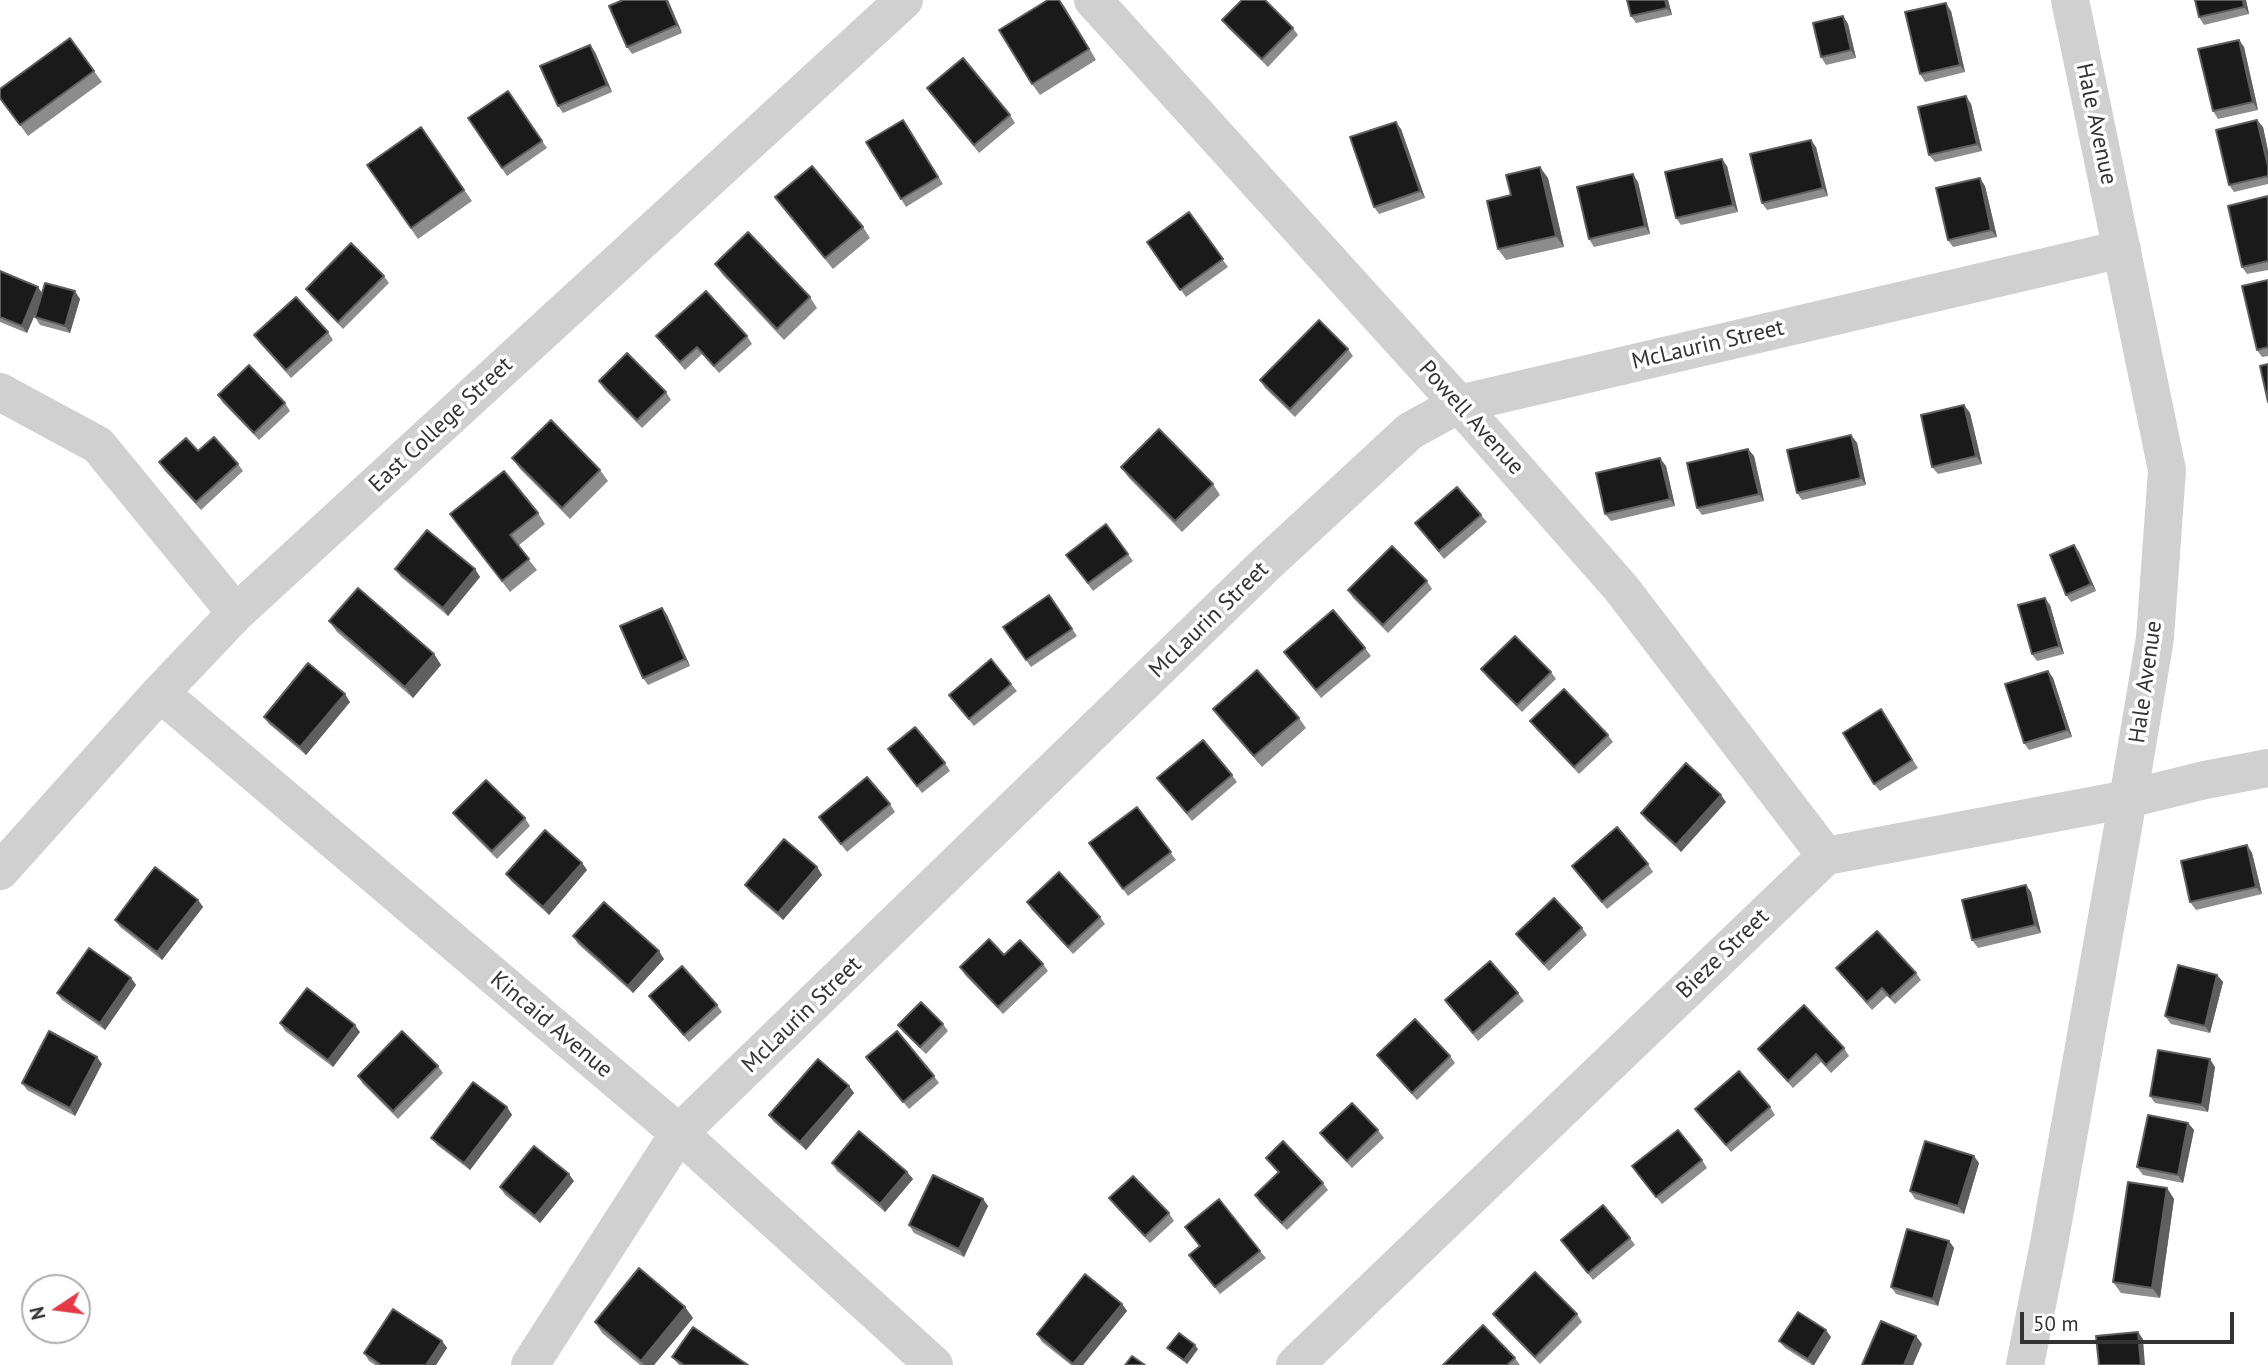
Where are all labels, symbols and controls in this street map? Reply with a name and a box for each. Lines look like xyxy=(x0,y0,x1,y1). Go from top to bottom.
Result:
street label: Hale Avenue xyxy=(2070,61,2122,187)
street label: McLaurin Street xyxy=(1629,314,1787,376)
street label: East College Street xyxy=(364,352,518,498)
street label: Powell Avenue xyxy=(1413,355,1529,481)
street label: McLaurin Street xyxy=(1144,556,1274,684)
street label: Hale Avenue xyxy=(2124,619,2168,745)
street label: Bieze Street xyxy=(1671,903,1775,1005)
street label: McLaurin Street xyxy=(737,951,867,1079)
street label: Kincaid Avenue xyxy=(484,966,618,1084)
north arrow xyxy=(21,1274,91,1344)
scale bar xyxy=(2023,1298,2236,1342)
text: N xyxy=(24,1305,51,1322)
text: 50 m xyxy=(2033,1310,2079,1337)

